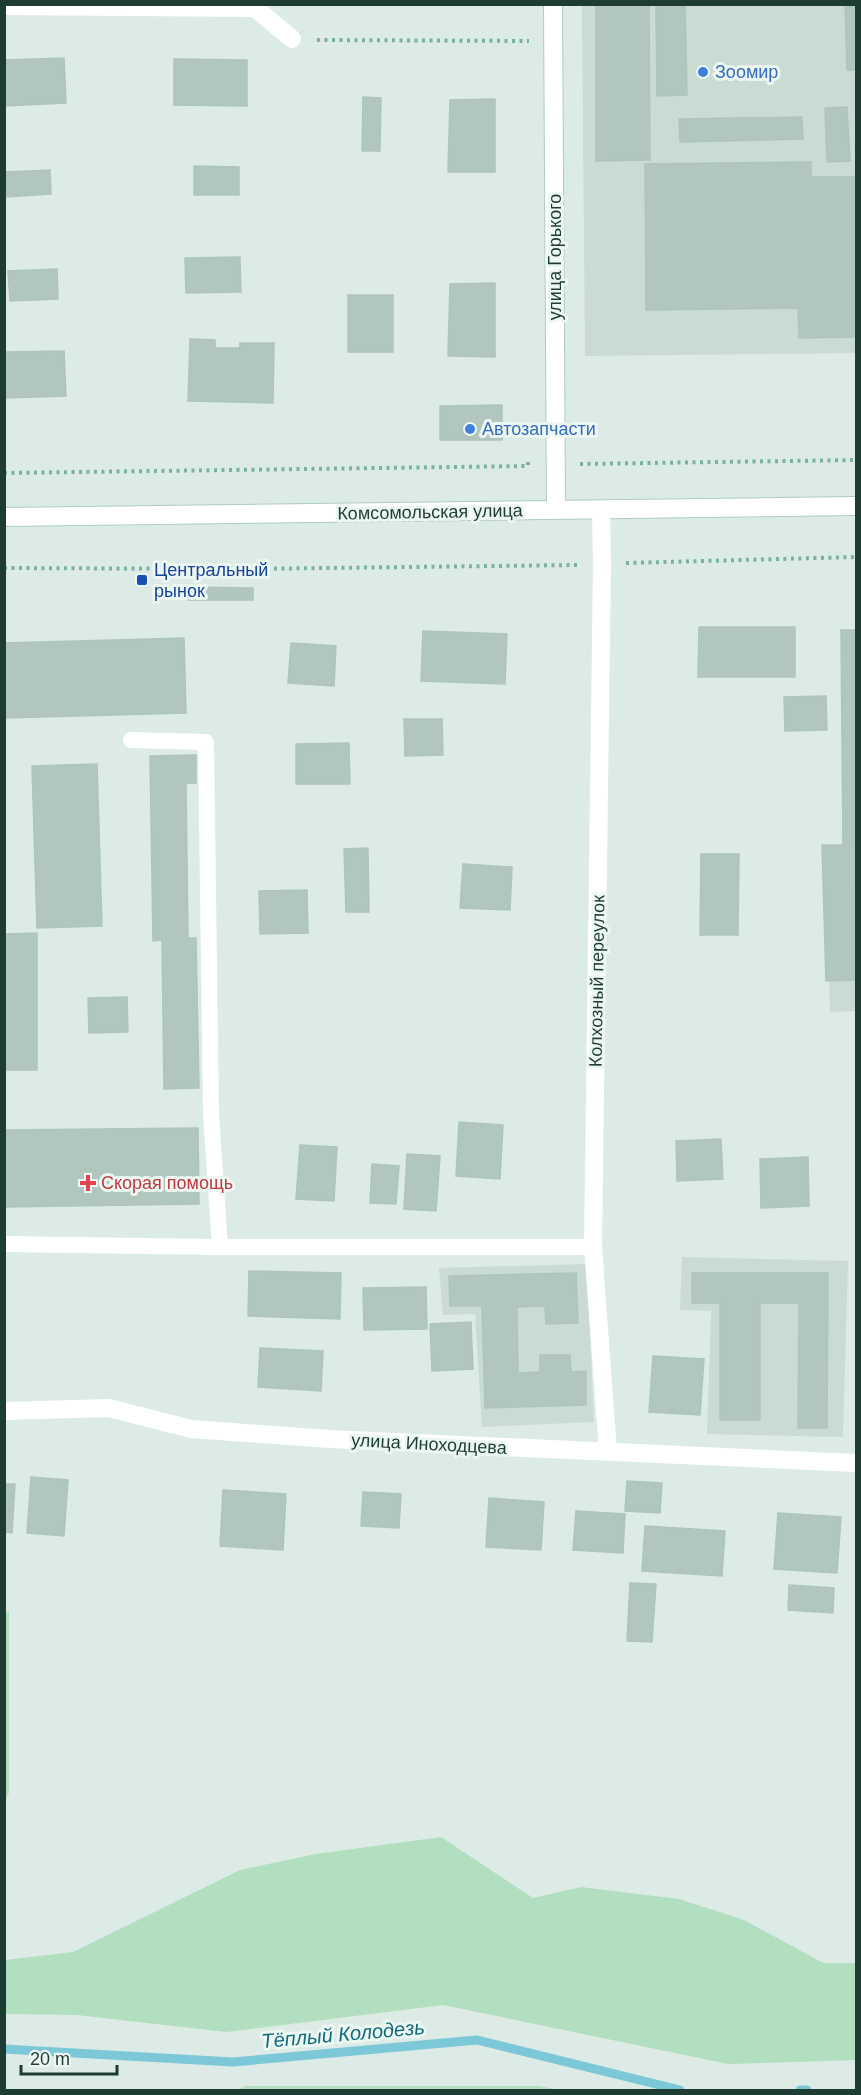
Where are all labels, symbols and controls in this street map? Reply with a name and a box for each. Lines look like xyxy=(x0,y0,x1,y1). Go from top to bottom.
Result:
place label: Зоомир xyxy=(715,62,778,82)
marker: Зоомир xyxy=(696,65,710,79)
street label: улица Горького xyxy=(545,194,565,320)
place label: Автозапчасти xyxy=(482,419,596,439)
marker: Автозапчасти xyxy=(463,422,477,436)
street label: Комсомольская улица xyxy=(337,500,524,524)
place label: Центральный рынок xyxy=(154,560,268,601)
marker: Центральный рынок xyxy=(135,573,149,587)
street label: Колхозный переулок xyxy=(585,895,609,1067)
place label: Скорая помощь xyxy=(101,1173,233,1193)
marker: Скорая помощь xyxy=(79,1174,97,1192)
street label: улица Иноходцева xyxy=(351,1430,508,1458)
water label: Тёплый Колодезь xyxy=(261,2016,425,2052)
scale bar xyxy=(21,2038,117,2076)
text: 20 m xyxy=(30,2049,70,2069)

